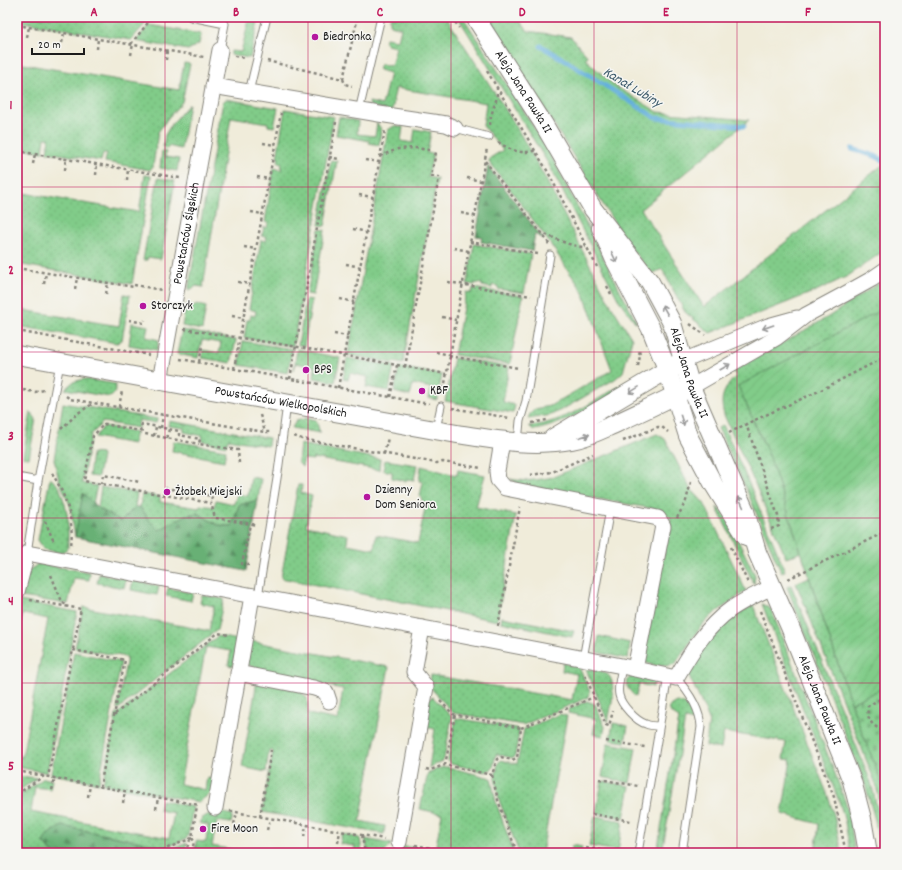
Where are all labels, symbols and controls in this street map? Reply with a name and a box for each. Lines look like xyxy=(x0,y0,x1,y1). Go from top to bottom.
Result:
text: A xyxy=(90,4,98,23)
text: B xyxy=(233,4,239,23)
text: C xyxy=(377,4,384,23)
text: D xyxy=(519,4,526,23)
text: E xyxy=(663,4,670,23)
text: F xyxy=(805,4,811,23)
place label: Biedronka xyxy=(323,28,372,47)
scale bar xyxy=(32,30,84,56)
marker: Biedronka xyxy=(310,32,320,42)
text: 20 m xyxy=(38,37,61,54)
street label: Aleja Jana Pawła II xyxy=(489,47,557,137)
water label: Kanał Lubiny xyxy=(599,63,667,115)
text: 1 xyxy=(10,97,13,116)
street label: Powstańców Śląskich xyxy=(168,181,205,286)
one-way arrow xyxy=(611,251,618,263)
text: 2 xyxy=(8,262,14,281)
place label: Storczyk xyxy=(151,297,193,316)
marker: Storczyk xyxy=(138,301,148,311)
one-way arrow xyxy=(661,305,669,317)
one-way arrow xyxy=(763,323,775,331)
street label: Aleja Jana Pawła II xyxy=(664,325,713,421)
place label: BPS xyxy=(314,361,332,380)
one-way arrow xyxy=(719,363,731,371)
marker: BPS xyxy=(301,365,311,375)
street label: Powstańców Wielkopolskich xyxy=(213,381,348,424)
place label: KBF xyxy=(430,382,448,401)
marker: KBF xyxy=(417,386,427,396)
one-way arrow xyxy=(628,386,640,394)
one-way arrow xyxy=(679,413,686,426)
text: 3 xyxy=(8,428,14,447)
one-way arrow xyxy=(577,432,590,440)
place label: Dzienny Dom Seniora xyxy=(375,481,437,515)
place label: Żłobek Miejski xyxy=(175,483,242,502)
marker: Żłobek Miejski xyxy=(162,487,172,497)
marker: Dzienny Dom Seniora xyxy=(362,492,372,502)
one-way arrow xyxy=(737,496,744,508)
text: 4 xyxy=(8,593,14,612)
street label: Aleja Jana Pawła II xyxy=(793,652,846,748)
text: 5 xyxy=(8,758,14,777)
place label: Fire Moon xyxy=(211,820,258,839)
marker: Fire Moon xyxy=(198,824,208,834)

